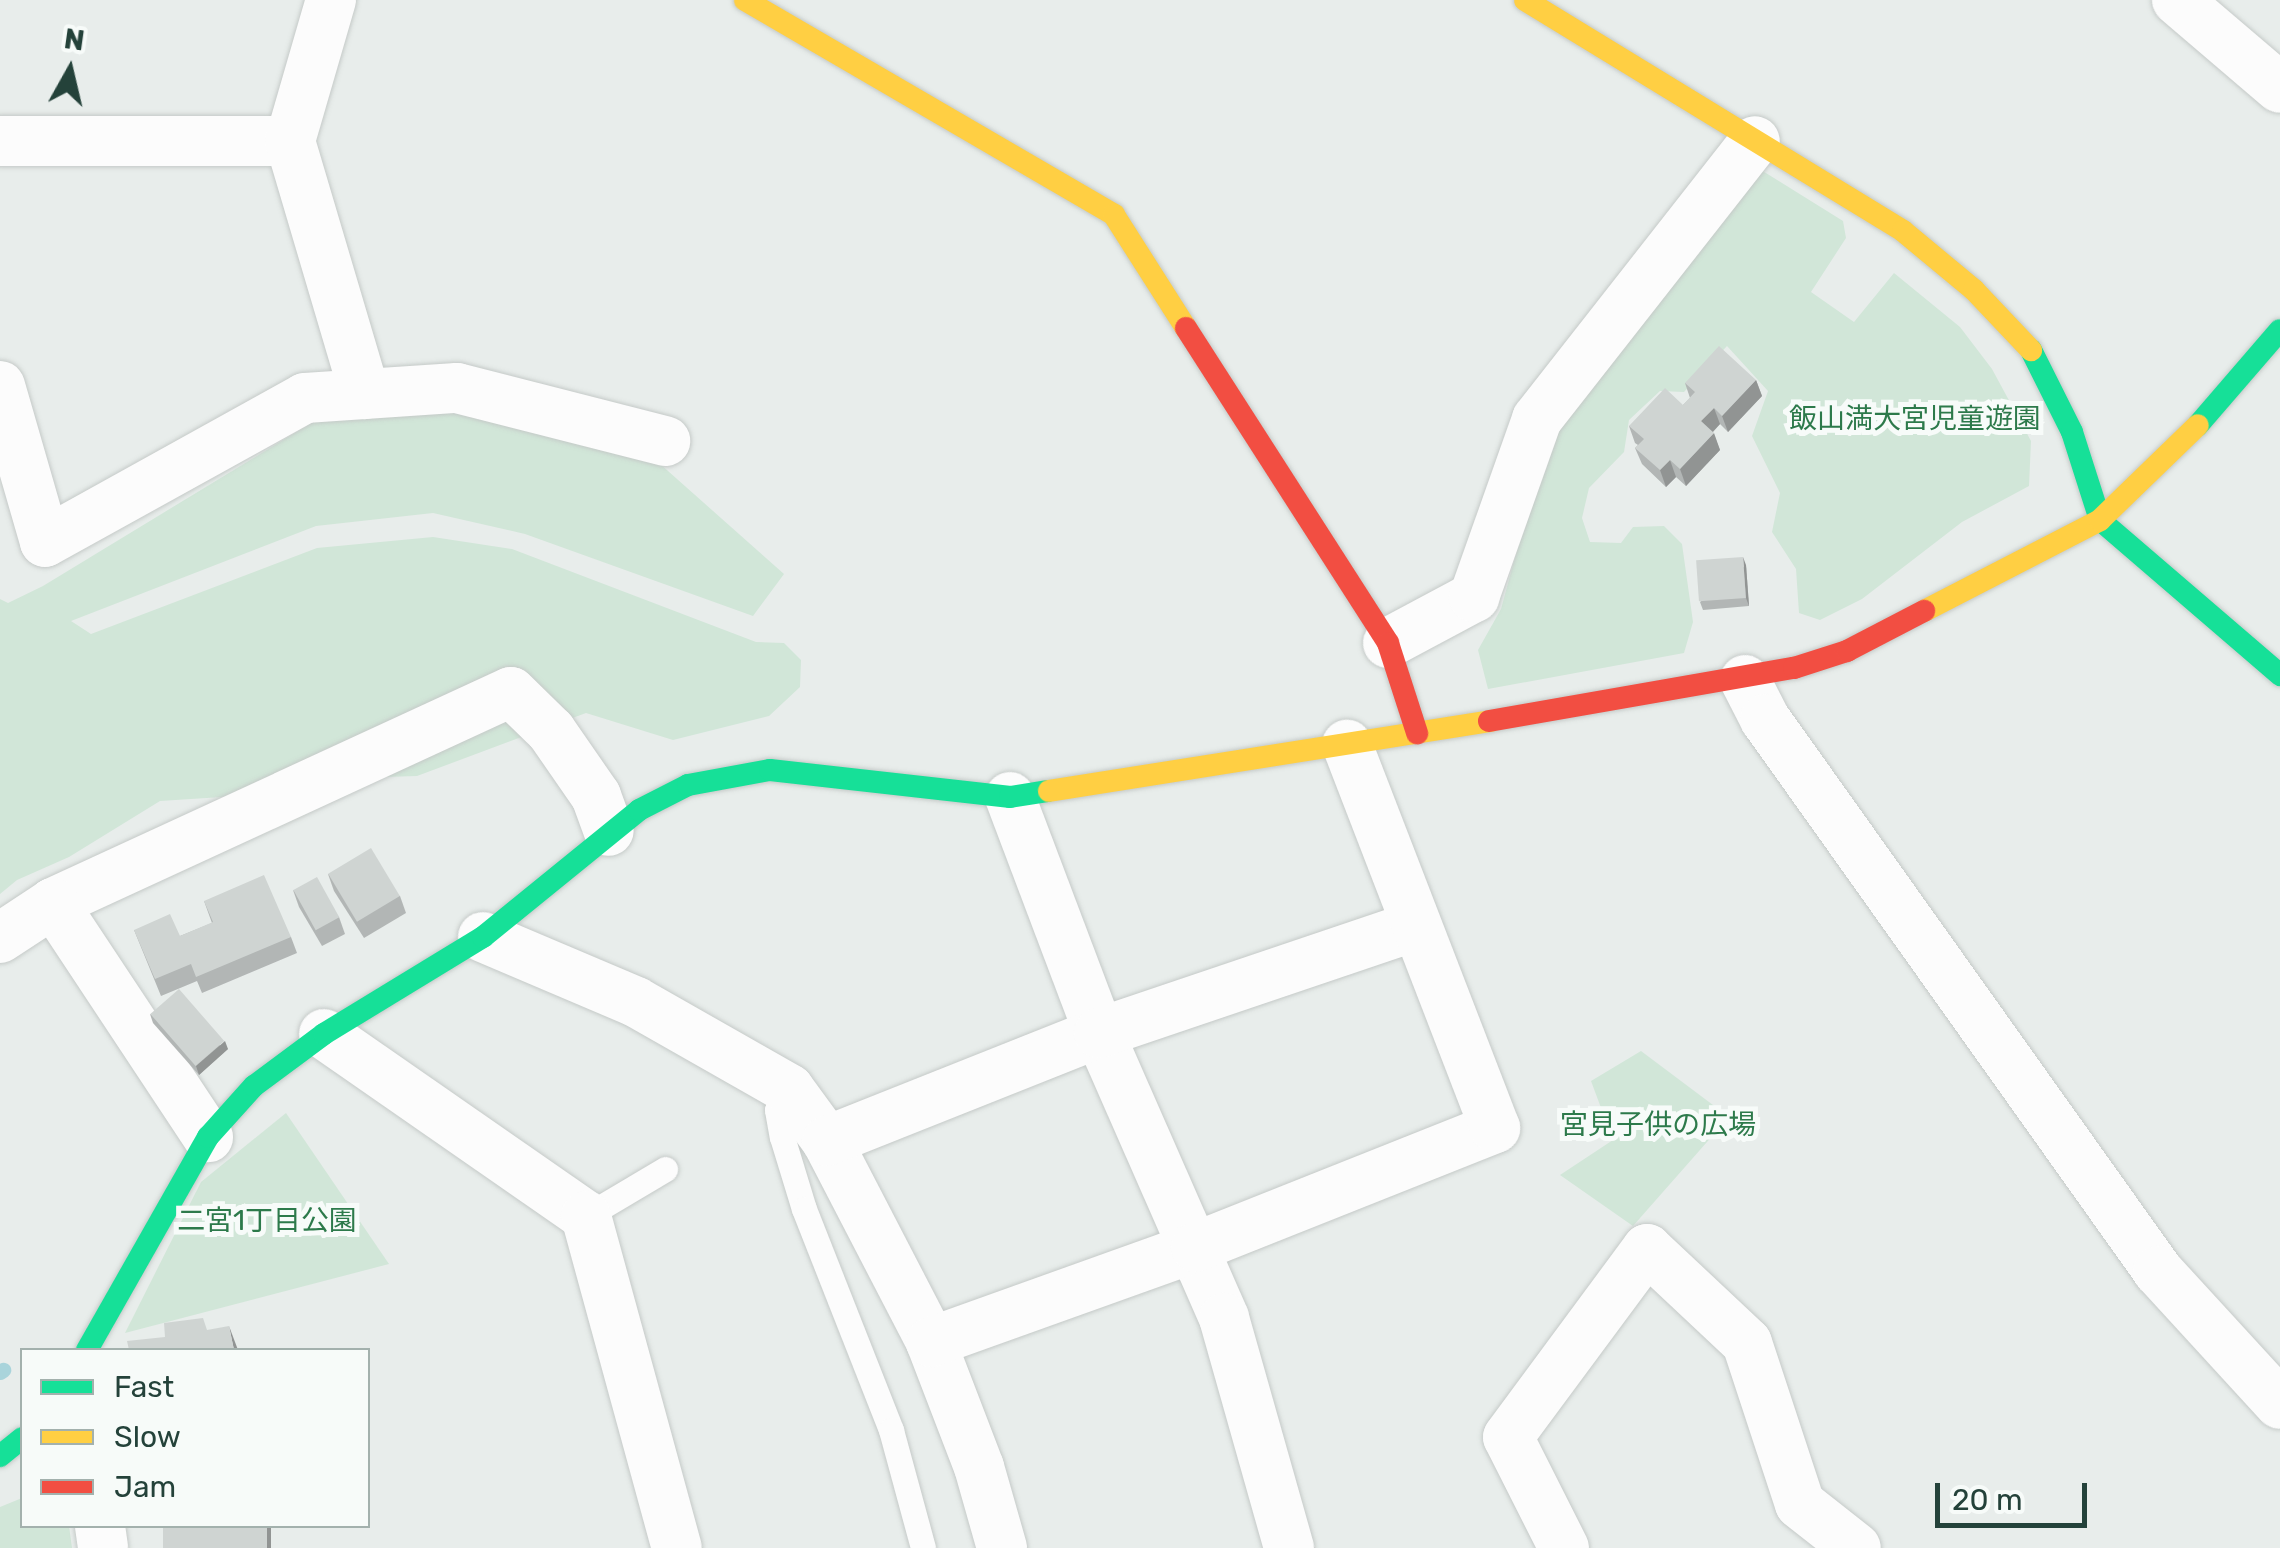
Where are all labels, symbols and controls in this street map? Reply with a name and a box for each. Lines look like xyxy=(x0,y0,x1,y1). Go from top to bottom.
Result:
north arrow xyxy=(20,20,120,120)
text: N xyxy=(62,22,87,58)
park label: 飯山満大宮児童遊園 xyxy=(1789,402,2041,436)
park label: 宮見子供の広場 xyxy=(1560,1108,1756,1142)
park label: 二宮1丁目公園 xyxy=(177,1204,357,1238)
legend xyxy=(20,1348,370,1528)
text: Fast xyxy=(114,1369,174,1405)
text: Slow xyxy=(114,1419,181,1455)
scale bar xyxy=(1940,1463,2092,1525)
text: Jam xyxy=(114,1469,176,1505)
text: 20 m xyxy=(1952,1482,2023,1518)

